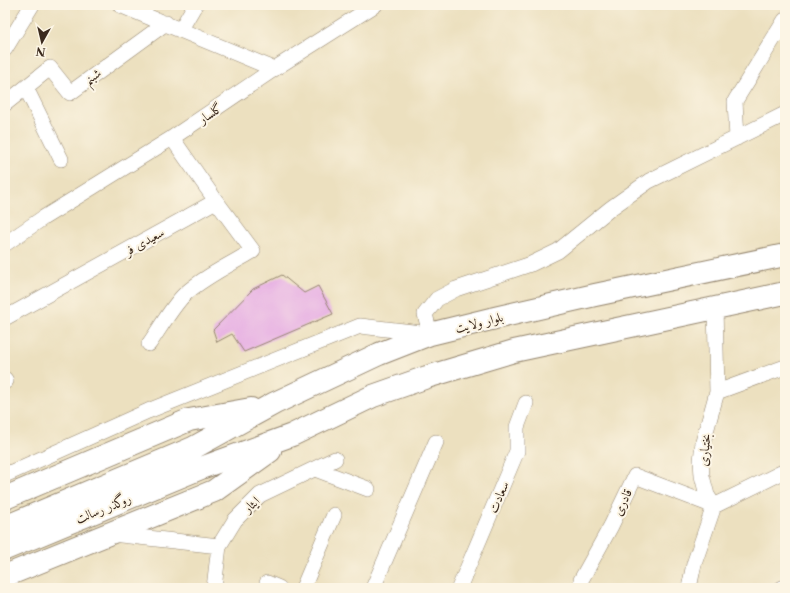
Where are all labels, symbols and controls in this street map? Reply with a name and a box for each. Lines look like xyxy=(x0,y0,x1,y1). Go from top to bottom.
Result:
north arrow xyxy=(22,22,62,62)
text: N xyxy=(34,44,46,59)
street label: شبنم xyxy=(80,64,107,93)
street label: گلسار xyxy=(193,99,226,129)
street label: سعیدی فر xyxy=(120,224,167,260)
street label: بلوار ولایت xyxy=(453,308,505,337)
street label: بختیاری xyxy=(694,433,715,467)
street label: سعادت xyxy=(484,479,512,515)
street label: قادری xyxy=(609,486,636,518)
street label: روگذر رسالت xyxy=(72,489,134,527)
street label: ایثار xyxy=(238,492,263,518)

